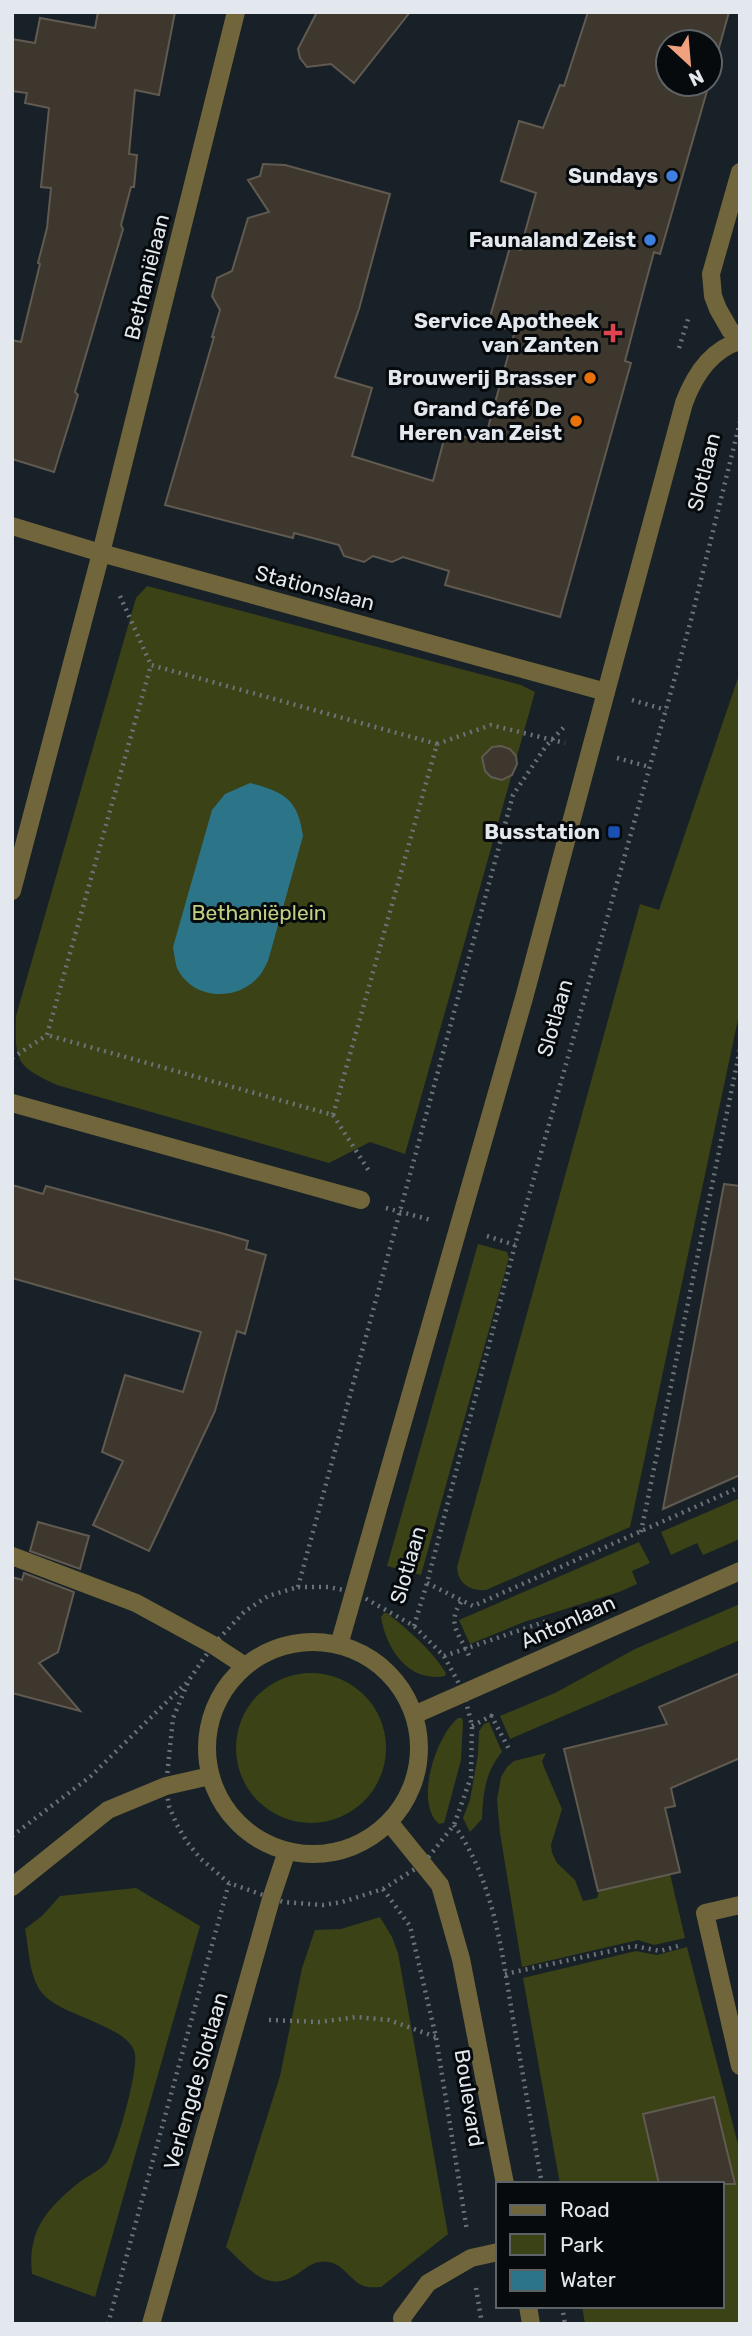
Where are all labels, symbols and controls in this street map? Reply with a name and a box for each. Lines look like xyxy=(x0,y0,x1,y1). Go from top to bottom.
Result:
north arrow xyxy=(654,28,724,98)
text: N xyxy=(685,64,707,91)
place label: Sundays xyxy=(568,163,658,188)
marker: Sundays xyxy=(664,168,680,184)
street label: Bethaniëlaan xyxy=(119,211,174,342)
place label: Faunaland Zeist xyxy=(469,227,636,252)
marker: Faunaland Zeist xyxy=(642,232,658,248)
place label: Service Apotheek van Zanten xyxy=(414,308,600,357)
marker: Service Apotheek van Zanten xyxy=(605,325,621,341)
place label: Brouwerij Brasser xyxy=(388,365,576,390)
marker: Brouwerij Brasser xyxy=(582,370,598,386)
place label: Grand Café De Heren van Zeist xyxy=(399,396,562,445)
marker: Grand Café De Heren van Zeist xyxy=(568,413,584,429)
street label: Slotlaan xyxy=(682,430,725,513)
street label: Stationslaan xyxy=(253,560,378,615)
place label: Busstation xyxy=(484,819,600,844)
marker: Busstation xyxy=(606,824,622,840)
park label: Bethaniëplein xyxy=(191,900,327,925)
street label: Slotlaan xyxy=(532,976,577,1059)
street label: Slotlaan xyxy=(385,1523,430,1606)
street label: Antonlaan xyxy=(517,1590,619,1653)
street label: Verlengde Slotlaan xyxy=(158,1989,233,2172)
street label: Boulevard xyxy=(449,2047,490,2148)
legend xyxy=(496,2182,724,2308)
text: Road xyxy=(560,2197,610,2222)
text: Park xyxy=(560,2232,604,2257)
text: Water xyxy=(560,2267,616,2292)

